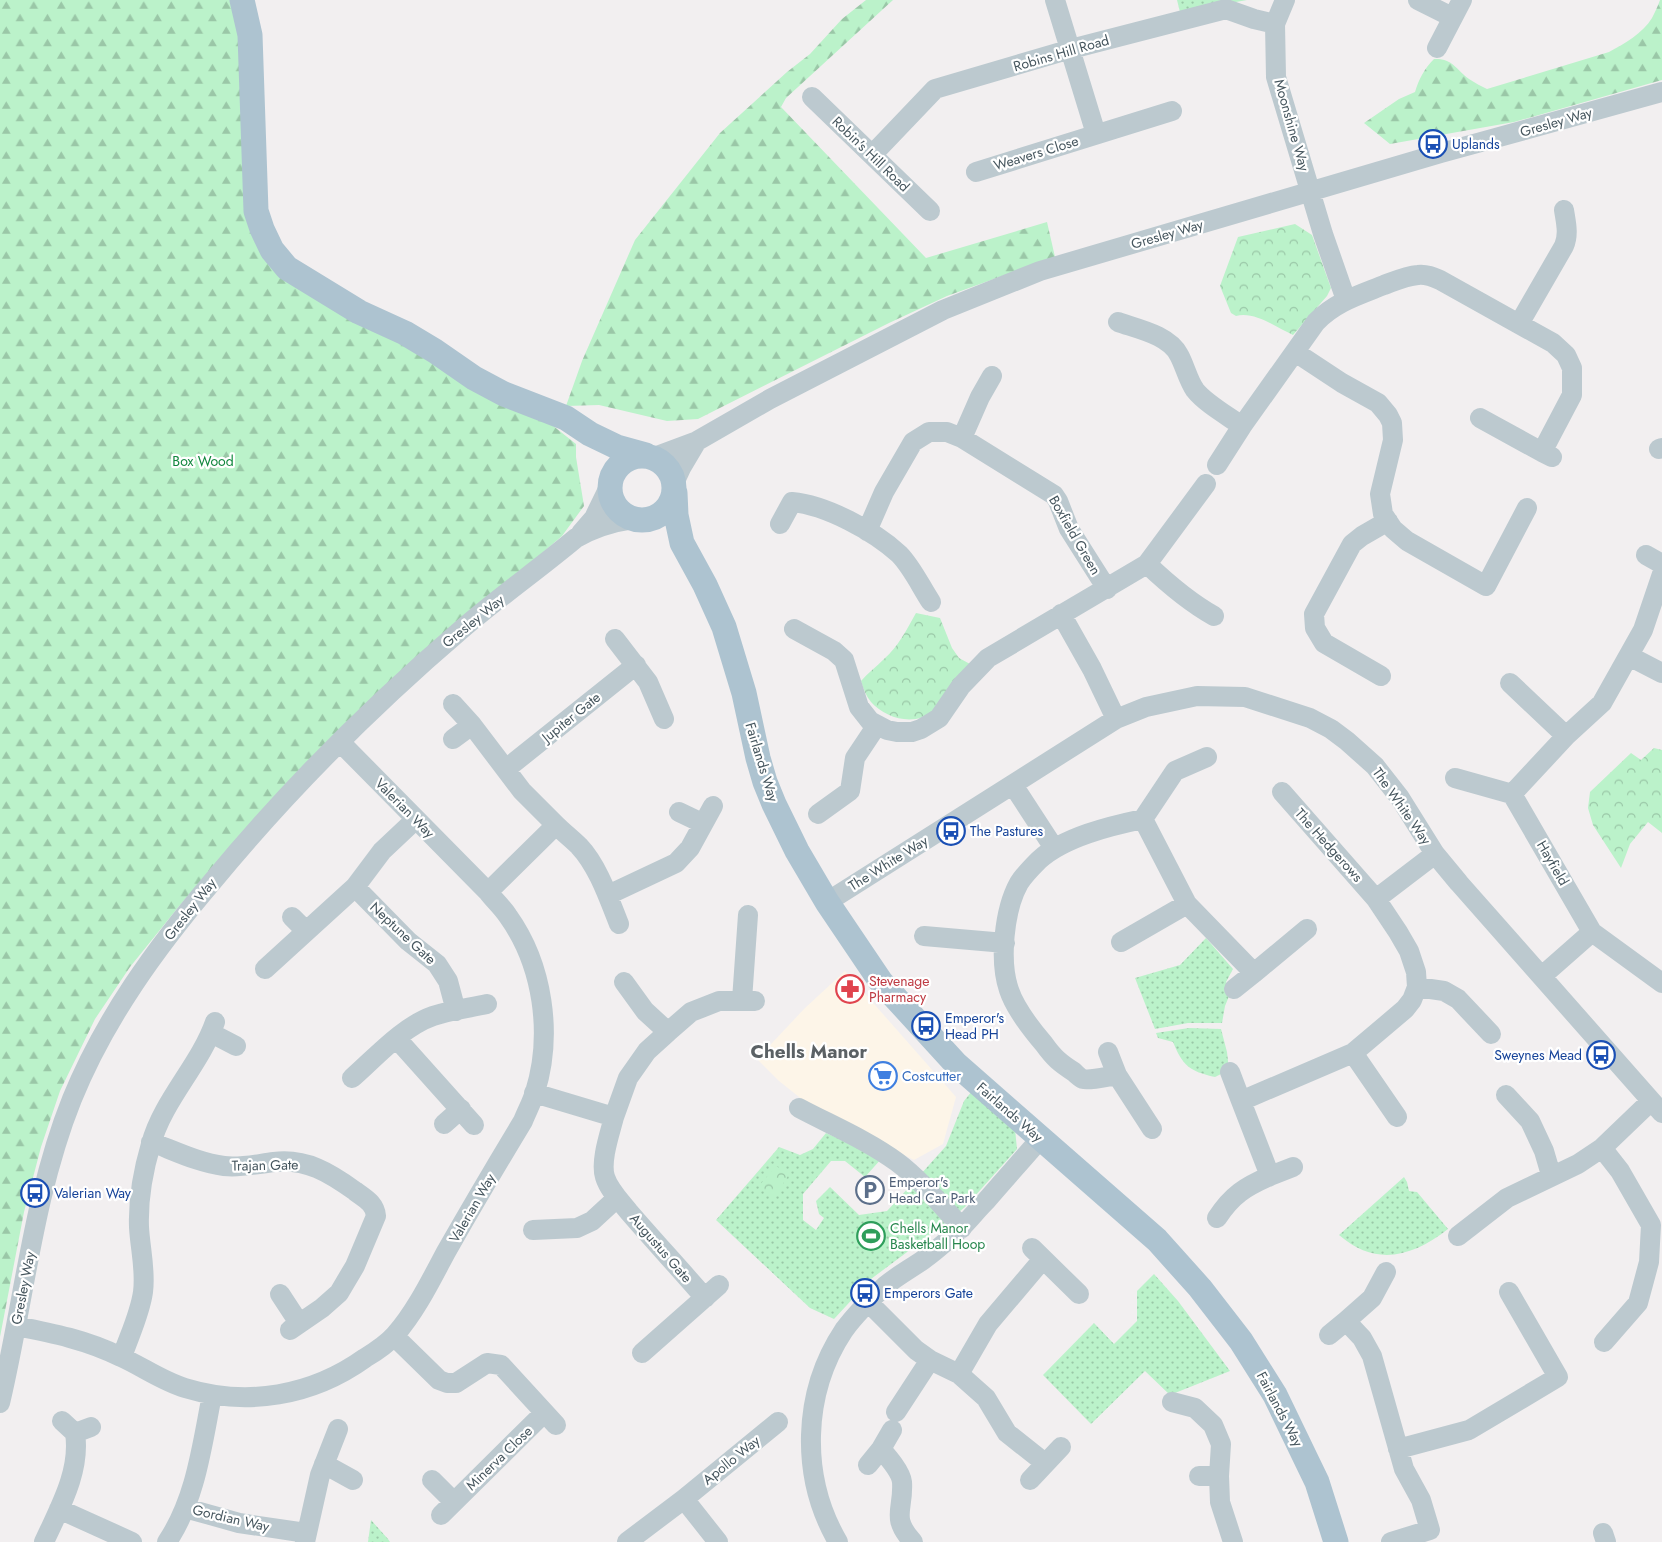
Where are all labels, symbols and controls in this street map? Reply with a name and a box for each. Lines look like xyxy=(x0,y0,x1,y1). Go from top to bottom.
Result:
street label: Robins Hill Road xyxy=(1011,30,1111,76)
street label: Moonshine Way xyxy=(1269,77,1315,174)
street label: Gresley Way xyxy=(1518,102,1595,142)
street label: Robin's Hill Road xyxy=(828,112,914,196)
bus stop icon: Uplands xyxy=(1418,129,1448,159)
street label: Weavers Close xyxy=(991,131,1081,175)
place label: Uplands xyxy=(1452,134,1500,154)
street label: Gresley Way xyxy=(1129,214,1206,254)
park label: Box Wood xyxy=(172,451,234,471)
street label: Boxfield Green xyxy=(1044,492,1106,578)
street label: Gresley Way xyxy=(438,589,509,652)
street label: Jupiter Gate xyxy=(536,687,605,748)
street label: Fairlands Way xyxy=(740,720,784,805)
street label: The White Way xyxy=(1368,763,1437,849)
street label: Valerian Way xyxy=(371,774,440,843)
street label: The Hedgerows xyxy=(1291,804,1368,886)
bus stop icon: The Pastures xyxy=(936,816,966,846)
place label: The Pastures xyxy=(970,821,1043,841)
street label: The White Way xyxy=(844,830,932,895)
street label: Hayfield xyxy=(1532,837,1574,889)
street label: Gresley Way xyxy=(159,873,221,944)
street label: Neptune Gate xyxy=(366,897,440,969)
place label: Stevenage Pharmacy xyxy=(869,971,929,1007)
pharmacy icon: Stevenage Pharmacy xyxy=(835,974,865,1004)
place label: Emperor's Head PH xyxy=(945,1008,1004,1044)
bus stop icon: Emperor's Head PH xyxy=(911,1011,941,1041)
district label: Chells Manor xyxy=(751,1038,868,1065)
bus stop icon: Sweynes Mead xyxy=(1586,1040,1616,1070)
place label: Sweynes Mead xyxy=(1494,1045,1582,1065)
supermarket icon: Costcutter xyxy=(868,1061,898,1091)
place label: Costcutter xyxy=(902,1066,961,1086)
street label: Fairlands Way xyxy=(972,1077,1048,1147)
street label: Trajan Gate xyxy=(231,1154,299,1176)
street label: Valerian Way xyxy=(444,1169,500,1246)
place label: Emperor's Head Car Park xyxy=(889,1172,976,1208)
parking icon: Emperor's Head Car Park xyxy=(855,1175,885,1205)
bus stop icon: Valerian Way xyxy=(20,1178,50,1208)
place label: Valerian Way xyxy=(54,1183,132,1203)
street label: Augustus Gate xyxy=(625,1209,697,1287)
place label: Chells Manor Basketball Hoop xyxy=(890,1218,985,1254)
sports icon: Chells Manor Basketball Hoop xyxy=(856,1221,886,1251)
street label: Gresley Way xyxy=(6,1249,40,1326)
bus stop icon: Emperors Gate xyxy=(850,1278,880,1308)
place label: Emperors Gate xyxy=(884,1283,973,1303)
street label: Fairlands Way xyxy=(1252,1368,1309,1451)
street label: Minerva Close xyxy=(461,1421,537,1495)
street label: Apollo Way xyxy=(698,1430,765,1489)
street label: Gordian Way xyxy=(191,1499,272,1537)

